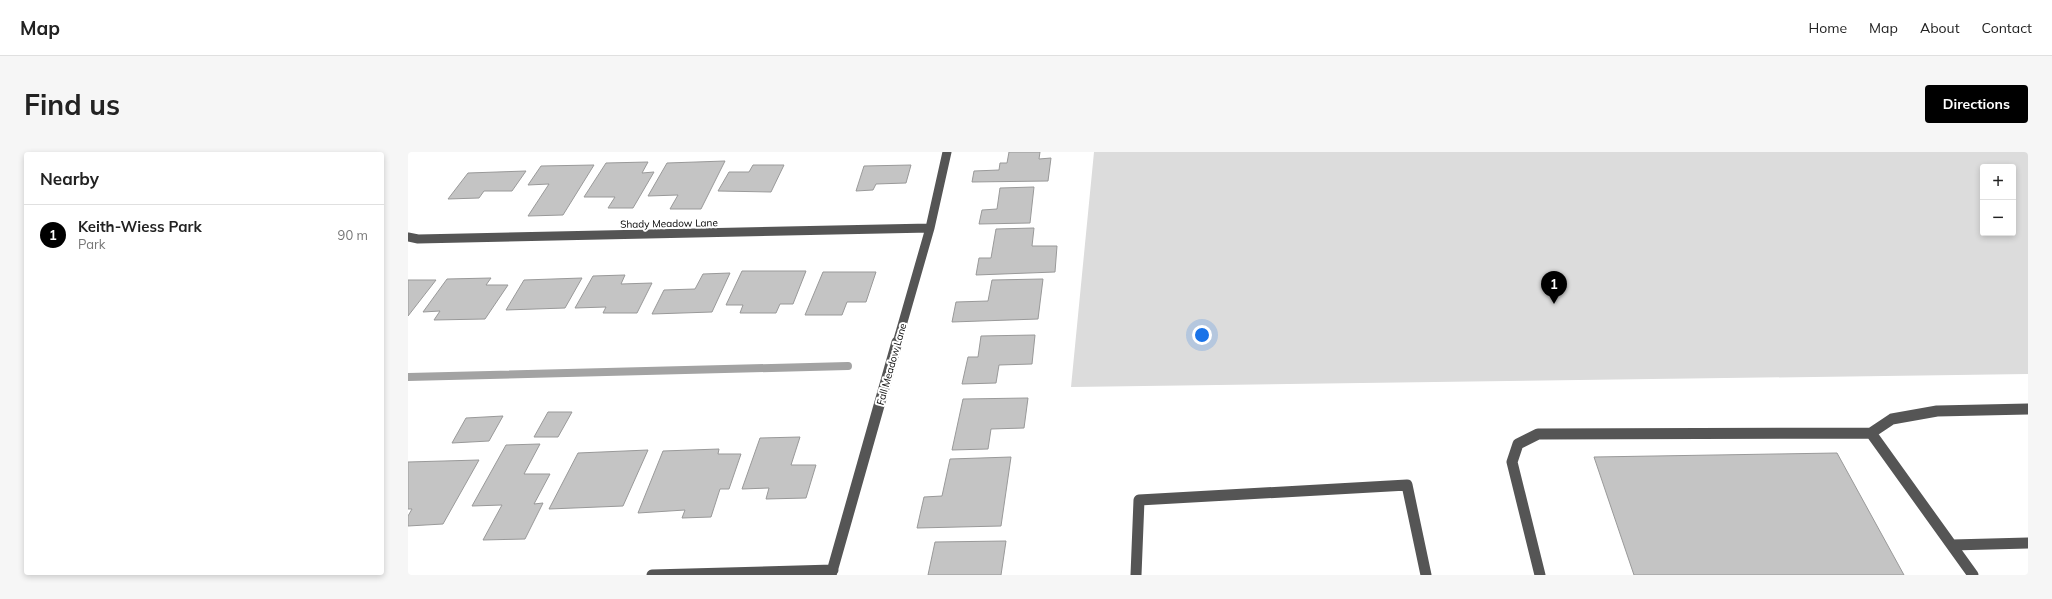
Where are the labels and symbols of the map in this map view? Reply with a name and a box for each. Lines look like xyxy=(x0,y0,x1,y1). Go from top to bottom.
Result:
street label: Shady Meadow Lane xyxy=(620,216,718,231)
pin: 1 xyxy=(1541,271,1567,304)
street label: Fall Meadow Lane xyxy=(874,322,909,407)
your location xyxy=(1192,325,1212,345)

